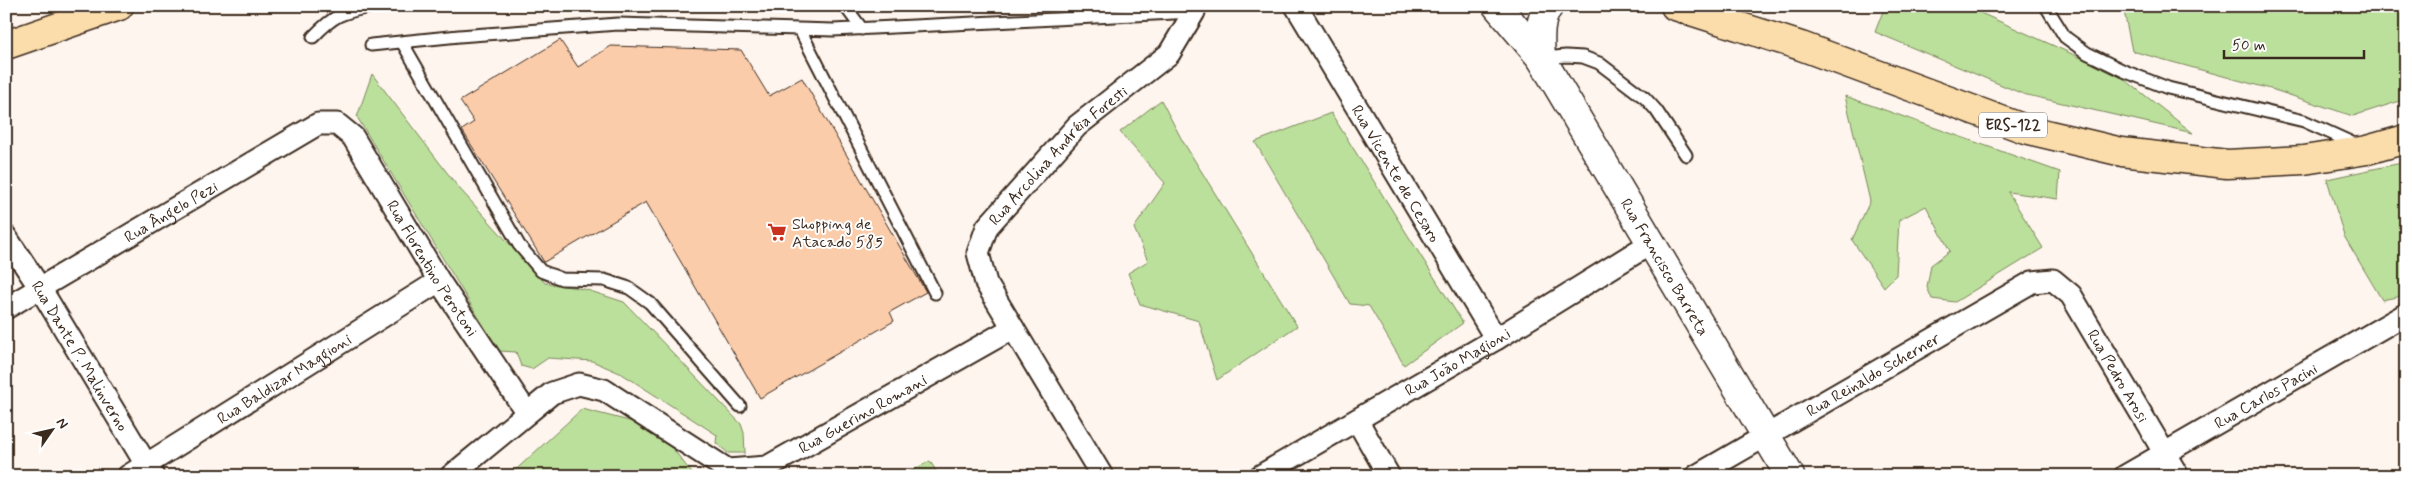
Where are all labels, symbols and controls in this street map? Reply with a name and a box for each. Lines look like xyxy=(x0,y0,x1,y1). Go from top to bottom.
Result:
scale bar xyxy=(2224,28,2364,60)
text: 50 m xyxy=(2232,36,2266,56)
street label: Rua Arcolina Andréia Foresti xyxy=(985,81,1133,230)
street label: Rua Vicente de Cesaro xyxy=(1346,101,1445,247)
road number: ERS-122 xyxy=(1979,112,2047,138)
street label: Rua Ângelo Pezi xyxy=(121,176,222,248)
street label: Rua Francisco Barreta xyxy=(1615,195,1713,340)
street label: Rua Florentino Perotoni xyxy=(381,196,482,341)
place label: Shopping de Atacado 585 xyxy=(792,214,883,253)
supermarket icon: Shopping de Atacado 585 xyxy=(766,221,788,243)
street label: Rua Dante P. Malinverno xyxy=(26,277,133,435)
street label: Rua João Magioni xyxy=(1401,324,1515,402)
street label: Rua Pedro Arosi xyxy=(2082,326,2153,427)
street label: Rua Reinaldo Scherner xyxy=(1803,328,1944,422)
street label: Rua Baldizar Maggioni xyxy=(214,329,356,429)
street label: Rua Carlos Pacini xyxy=(2211,358,2322,434)
street label: Rua Guerino Romani xyxy=(795,370,931,459)
north arrow xyxy=(28,404,78,454)
text: N xyxy=(52,414,72,432)

